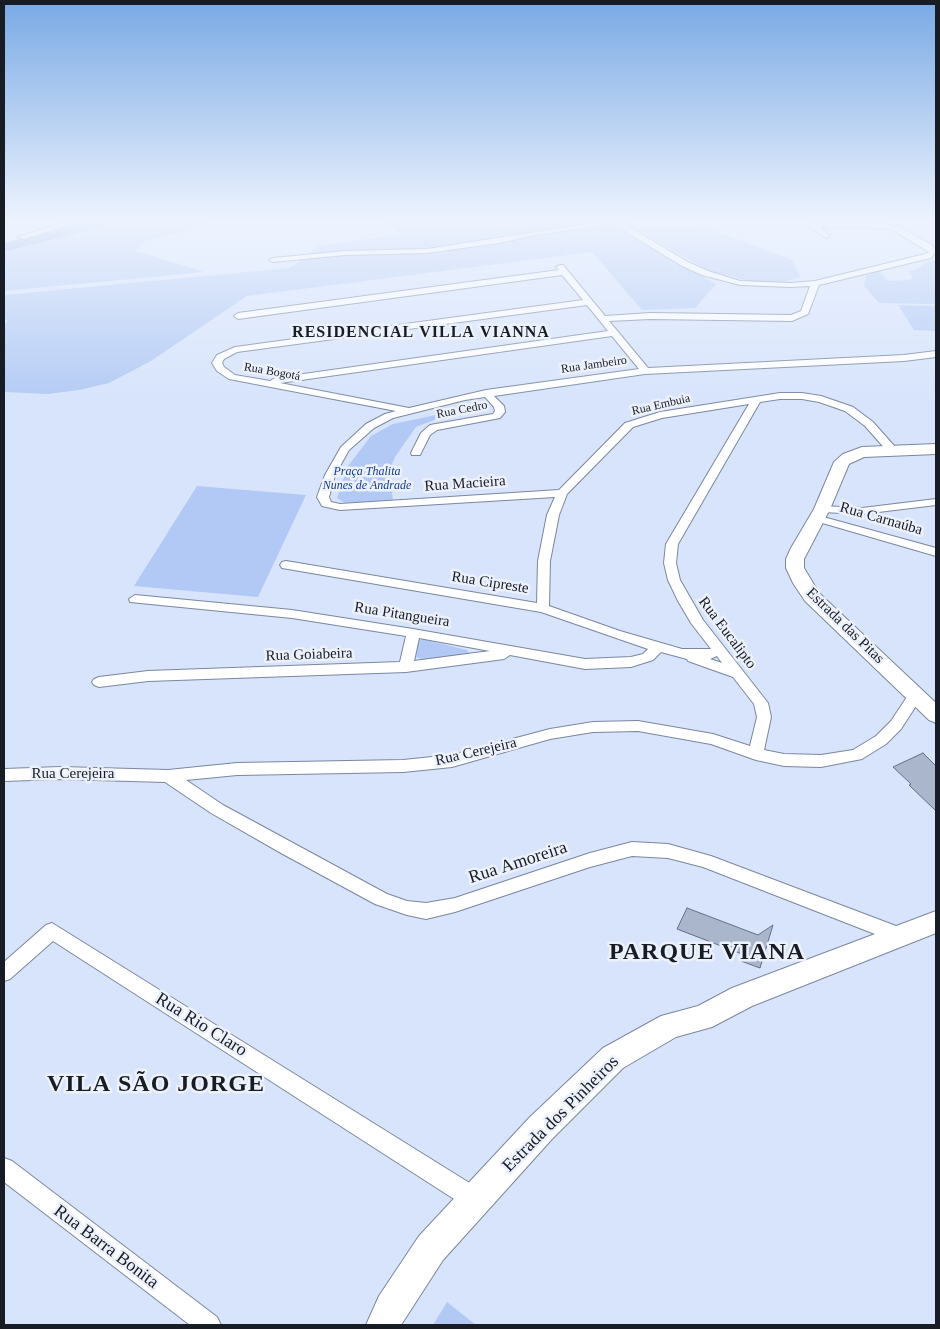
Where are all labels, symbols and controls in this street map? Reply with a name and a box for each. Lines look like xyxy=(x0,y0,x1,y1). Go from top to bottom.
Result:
district label: RESIDENCIAL VILLA VIANNA xyxy=(289,323,553,343)
street label: Rua Jambeiro xyxy=(560,353,628,377)
street label: Rua Bogotá xyxy=(243,360,301,384)
street label: Rua Embuia xyxy=(630,391,692,419)
street label: Rua Cedro xyxy=(435,398,489,422)
park label: Praça Thalita Nunes de Andrade xyxy=(323,465,411,493)
street label: Rua Macieira xyxy=(424,472,506,496)
street label: Rua Carnaúba xyxy=(837,499,925,539)
street label: Rua Cipreste xyxy=(450,568,530,598)
street label: Estrada das Pitas xyxy=(802,584,888,668)
street label: Rua Eucalipto xyxy=(694,593,760,673)
street label: Rua Pitangueira xyxy=(353,599,451,631)
street label: Rua Goiabeira xyxy=(265,644,353,666)
street label: Rua Cerejeira xyxy=(434,734,518,770)
street label: Rua Cerejeira xyxy=(32,765,114,783)
street label: Rua Amoreira xyxy=(466,837,570,889)
district label: PARQUE VIANA xyxy=(607,939,807,967)
street label: Rua Rio Claro xyxy=(151,988,251,1062)
street label: Estrada dos Pinheiros xyxy=(498,1051,624,1177)
district label: VILA SÃO JORGE xyxy=(45,1071,267,1099)
street label: Rua Barra Bonita xyxy=(49,1200,163,1294)

